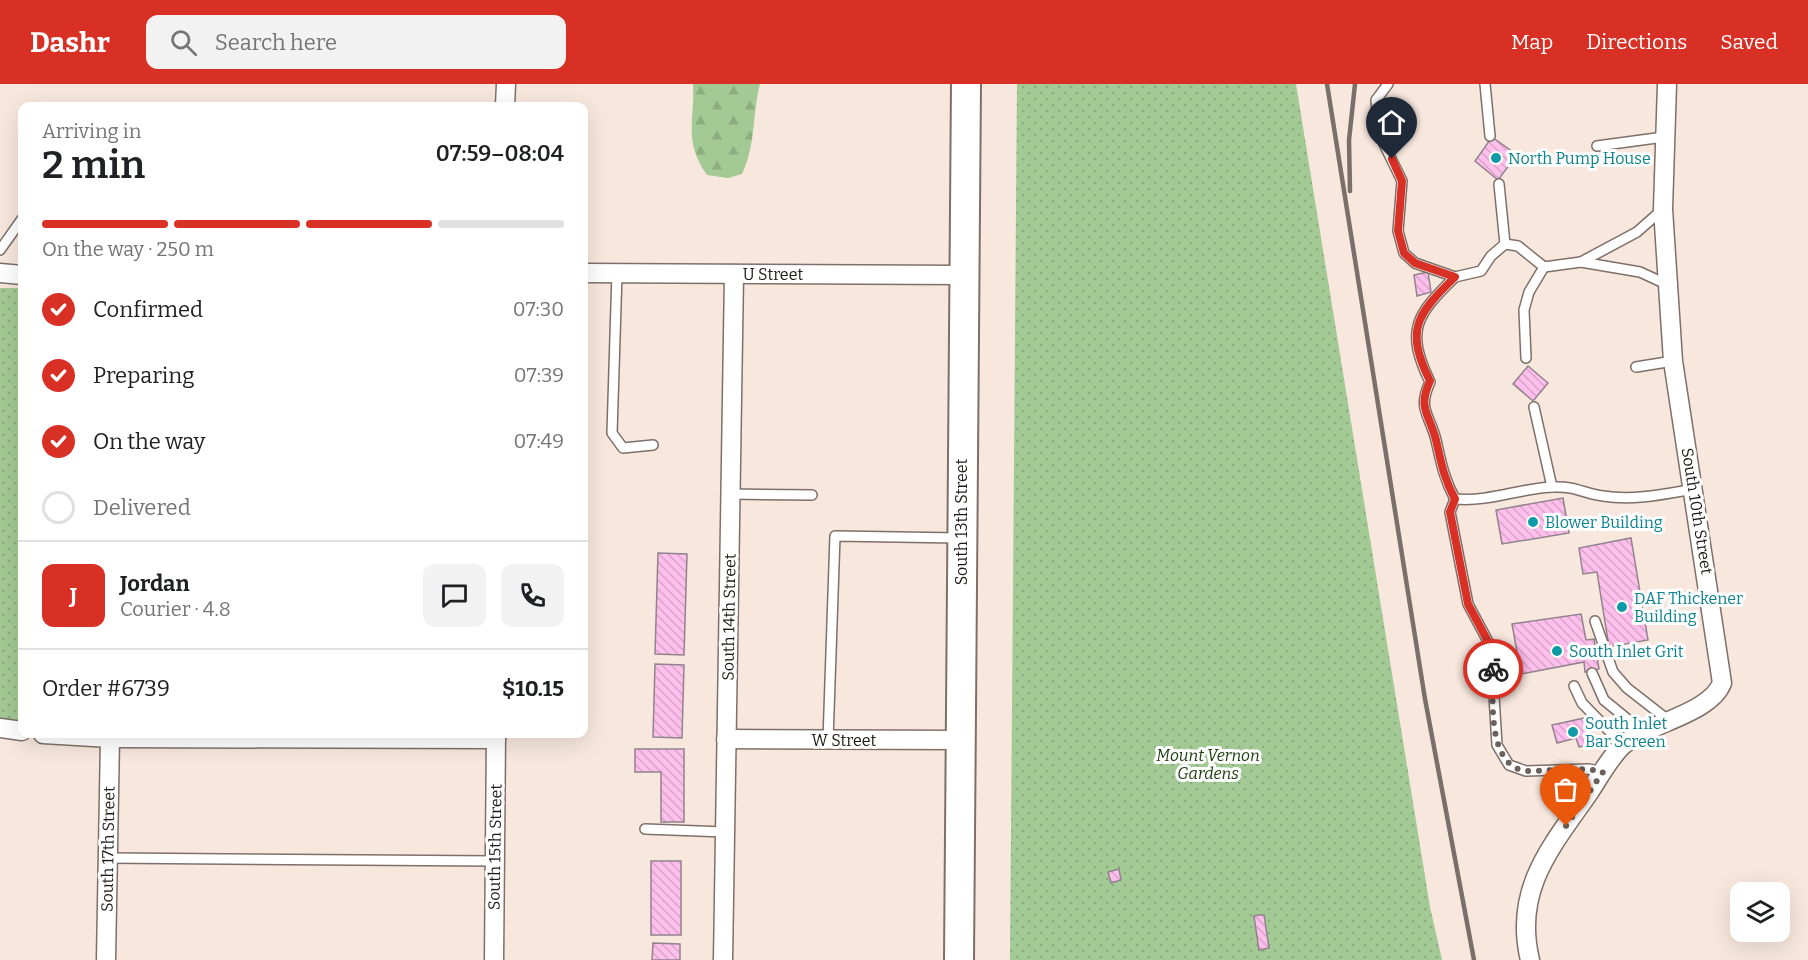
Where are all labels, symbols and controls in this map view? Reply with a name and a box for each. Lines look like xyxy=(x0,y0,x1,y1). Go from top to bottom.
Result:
search box xyxy=(146,15,566,69)
text: Dashr xyxy=(30,26,110,59)
icon: search xyxy=(167,26,200,59)
text: Search here xyxy=(215,29,337,56)
text: Map xyxy=(1511,29,1553,55)
text: Directions xyxy=(1586,29,1687,55)
text: Saved xyxy=(1720,29,1778,55)
pin xyxy=(1366,97,1417,159)
icon: home xyxy=(1375,106,1408,139)
text: Arriving in xyxy=(42,119,141,143)
text: 07:59–08:04 xyxy=(436,140,564,167)
text: 2 min xyxy=(42,142,145,188)
place label: North Pump House xyxy=(1508,149,1651,168)
marker: North Pump House xyxy=(1489,151,1503,165)
text: On the way · 250 m xyxy=(42,237,214,261)
street label: U Street xyxy=(743,265,803,284)
icon: check xyxy=(42,293,75,326)
text: Confirmed xyxy=(93,296,203,323)
text: 07:30 xyxy=(513,297,564,321)
icon: check xyxy=(42,359,75,392)
text: Preparing xyxy=(93,362,195,389)
text: 07:39 xyxy=(514,363,564,387)
icon: check xyxy=(42,425,75,458)
text: On the way xyxy=(93,428,205,455)
text: 07:49 xyxy=(514,429,564,453)
street label: South 10th Street xyxy=(1678,446,1716,576)
street label: South 13th Street xyxy=(952,458,971,585)
text: Delivered xyxy=(93,494,191,521)
place label: Blower Building xyxy=(1545,513,1663,532)
marker: Blower Building xyxy=(1526,515,1540,529)
street label: South 14th Street xyxy=(718,553,740,681)
button: chat xyxy=(423,564,486,627)
button: phone xyxy=(501,564,564,627)
text: Jordan xyxy=(120,570,190,597)
text: J xyxy=(70,582,77,609)
place label: DAF Thickener Building xyxy=(1634,589,1743,626)
text: Courier · 4.8 xyxy=(120,597,231,621)
marker: DAF Thickener Building xyxy=(1615,600,1629,614)
courier xyxy=(1463,639,1523,699)
place label: South Inlet Grit xyxy=(1569,642,1684,661)
marker: South Inlet Grit xyxy=(1550,644,1564,658)
icon: bike xyxy=(1477,653,1510,686)
text: Order #6739 xyxy=(42,675,170,702)
text: $10.15 xyxy=(502,675,564,702)
place label: South Inlet Bar Screen xyxy=(1585,714,1667,751)
marker: South Inlet Bar Screen xyxy=(1566,725,1580,739)
street label: W Street xyxy=(812,731,877,750)
park label: Mount Vernon Gardens xyxy=(1156,746,1260,783)
pin xyxy=(1540,764,1591,826)
icon: bag xyxy=(1549,773,1582,806)
street label: South 15th Street xyxy=(484,783,506,910)
street label: South 17th Street xyxy=(97,786,119,912)
map controls xyxy=(1730,882,1790,942)
button: layers xyxy=(1730,882,1790,942)

